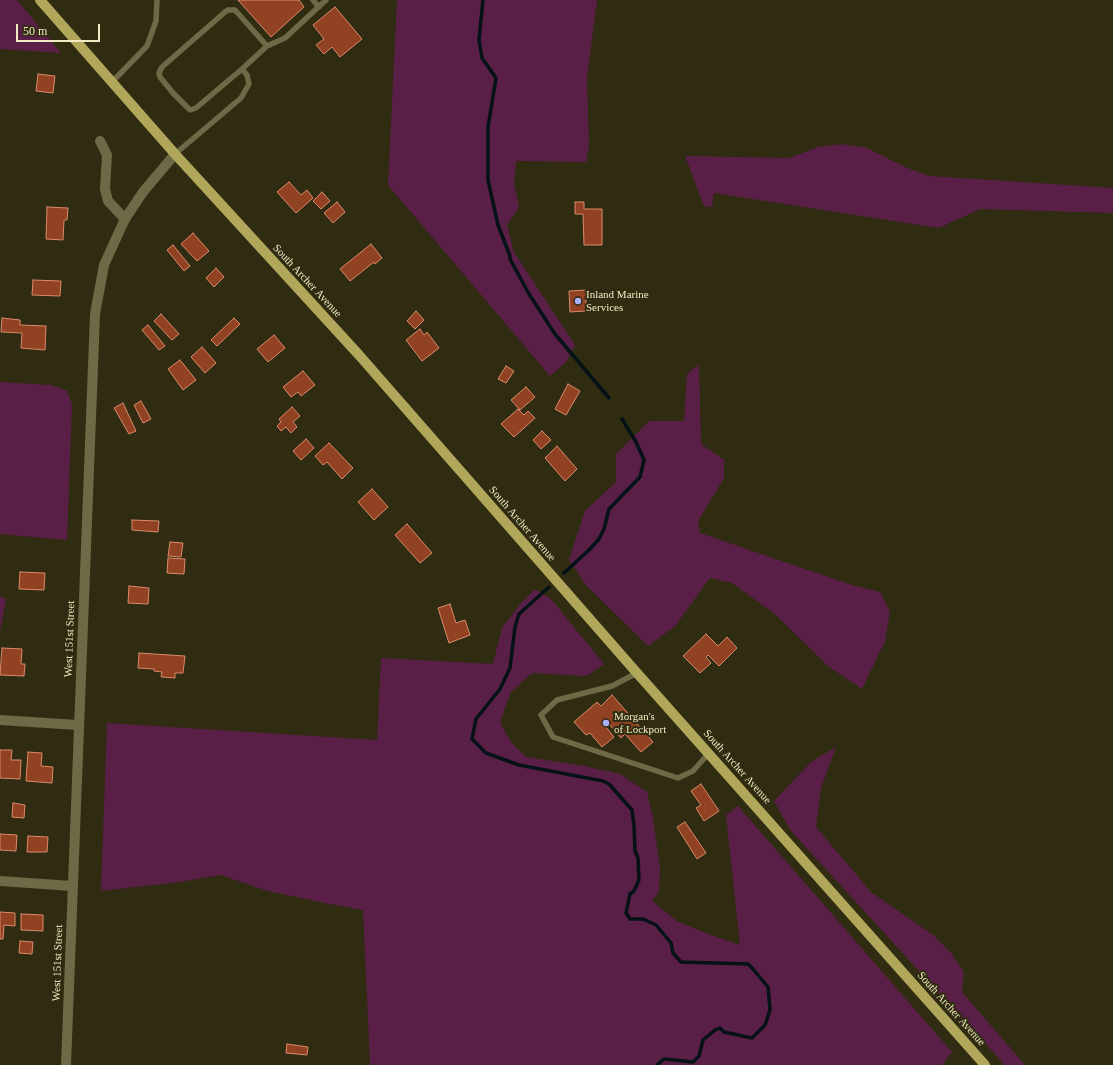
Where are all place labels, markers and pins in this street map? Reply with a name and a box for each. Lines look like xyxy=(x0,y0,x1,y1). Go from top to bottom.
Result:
place label: Inland Marine Services xyxy=(586,288,649,314)
marker: Inland Marine Services xyxy=(573,296,583,306)
place label: Morgan's of Lockport xyxy=(614,710,666,736)
marker: Morgan's of Lockport xyxy=(601,718,611,728)

